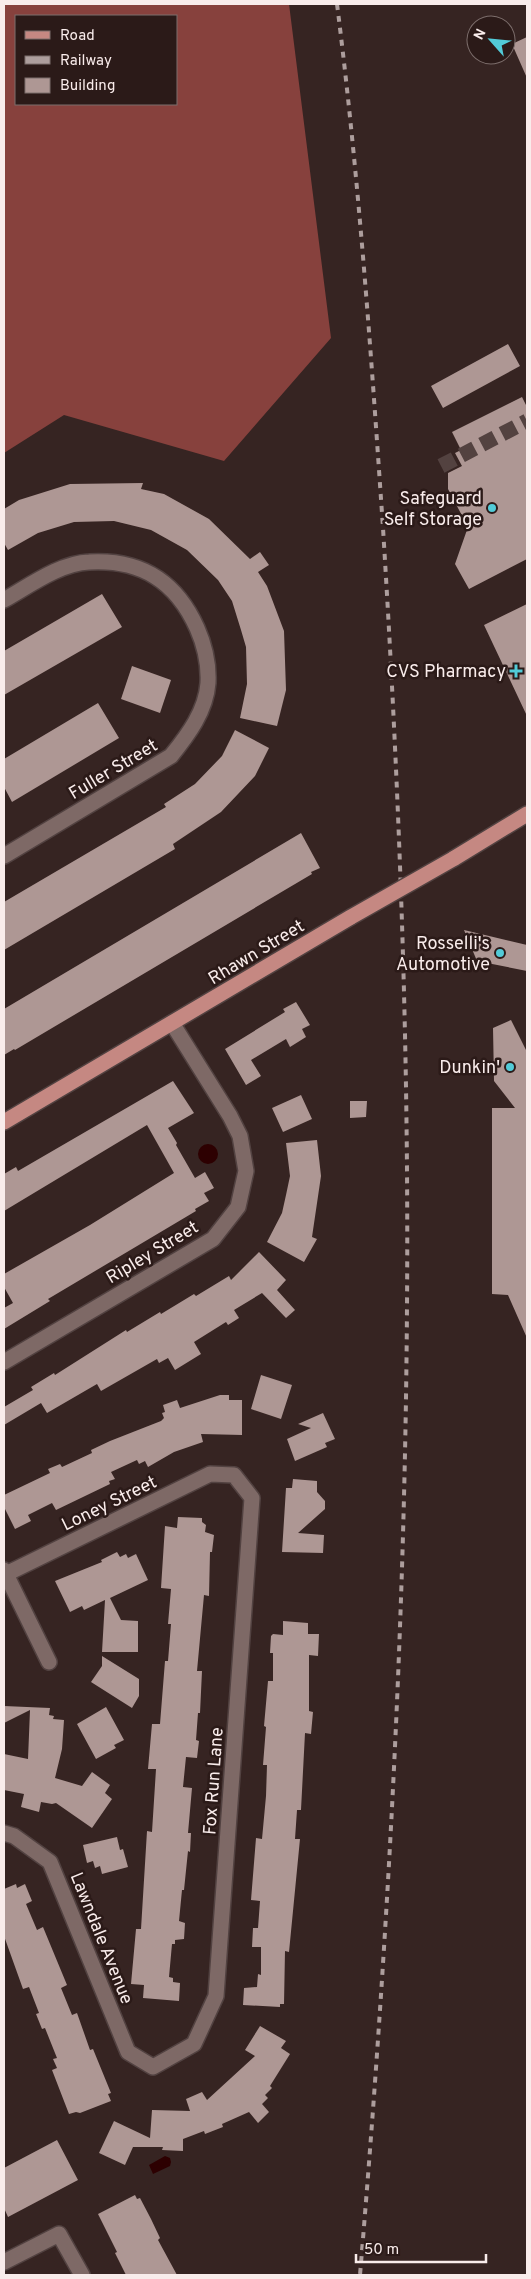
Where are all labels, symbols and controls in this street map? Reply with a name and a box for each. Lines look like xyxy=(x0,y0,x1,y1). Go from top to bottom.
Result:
legend xyxy=(15,15,178,105)
north arrow xyxy=(466,15,516,65)
text: N xyxy=(471,26,491,43)
text: Road xyxy=(60,27,95,46)
text: Railway xyxy=(60,52,112,71)
text: Building xyxy=(60,77,115,96)
place label: Safeguard Self Storage xyxy=(384,488,482,532)
marker: Safeguard Self Storage xyxy=(486,502,498,514)
place label: CVS Pharmacy xyxy=(386,661,506,684)
marker: CVS Pharmacy xyxy=(510,665,522,677)
street label: Fuller Street xyxy=(65,735,162,806)
street label: Rhawn Street xyxy=(204,916,309,991)
place label: Rosselli's Automotive xyxy=(396,933,490,977)
marker: Rosselli's Automotive xyxy=(494,947,506,959)
place label: Dunkin' xyxy=(439,1057,500,1080)
marker: Dunkin' xyxy=(504,1061,516,1073)
street label: Ripley Street xyxy=(102,1217,203,1290)
street label: Loney Street xyxy=(58,1471,161,1537)
street label: Fox Run Lane xyxy=(199,1726,230,1836)
street label: Lawndale Avenue xyxy=(64,1869,138,2008)
scale bar xyxy=(356,2232,486,2264)
text: 50 m xyxy=(364,2241,399,2260)

